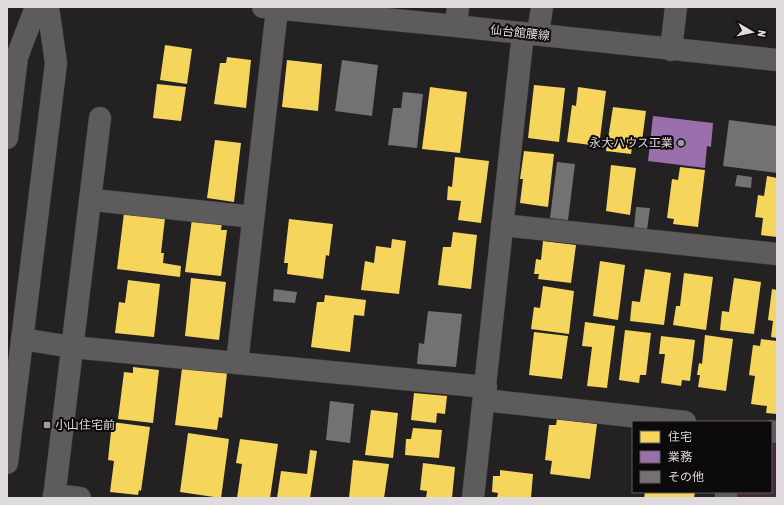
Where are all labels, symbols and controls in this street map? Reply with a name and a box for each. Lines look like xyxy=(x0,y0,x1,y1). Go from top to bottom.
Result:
north arrow xyxy=(732,12,772,52)
street label: 仙台館腰線 xyxy=(489,23,551,43)
text: N xyxy=(755,29,768,38)
place label: 永大ハウス工業 xyxy=(589,136,673,150)
marker: 永大ハウス工業 xyxy=(676,138,686,148)
place label: 小山住宅前 xyxy=(55,418,115,432)
marker: 小山住宅前 xyxy=(42,420,52,430)
legend xyxy=(632,421,772,493)
text: 住宅 xyxy=(668,430,692,444)
text: 業務 xyxy=(668,450,692,464)
text: その他 xyxy=(668,470,704,484)

